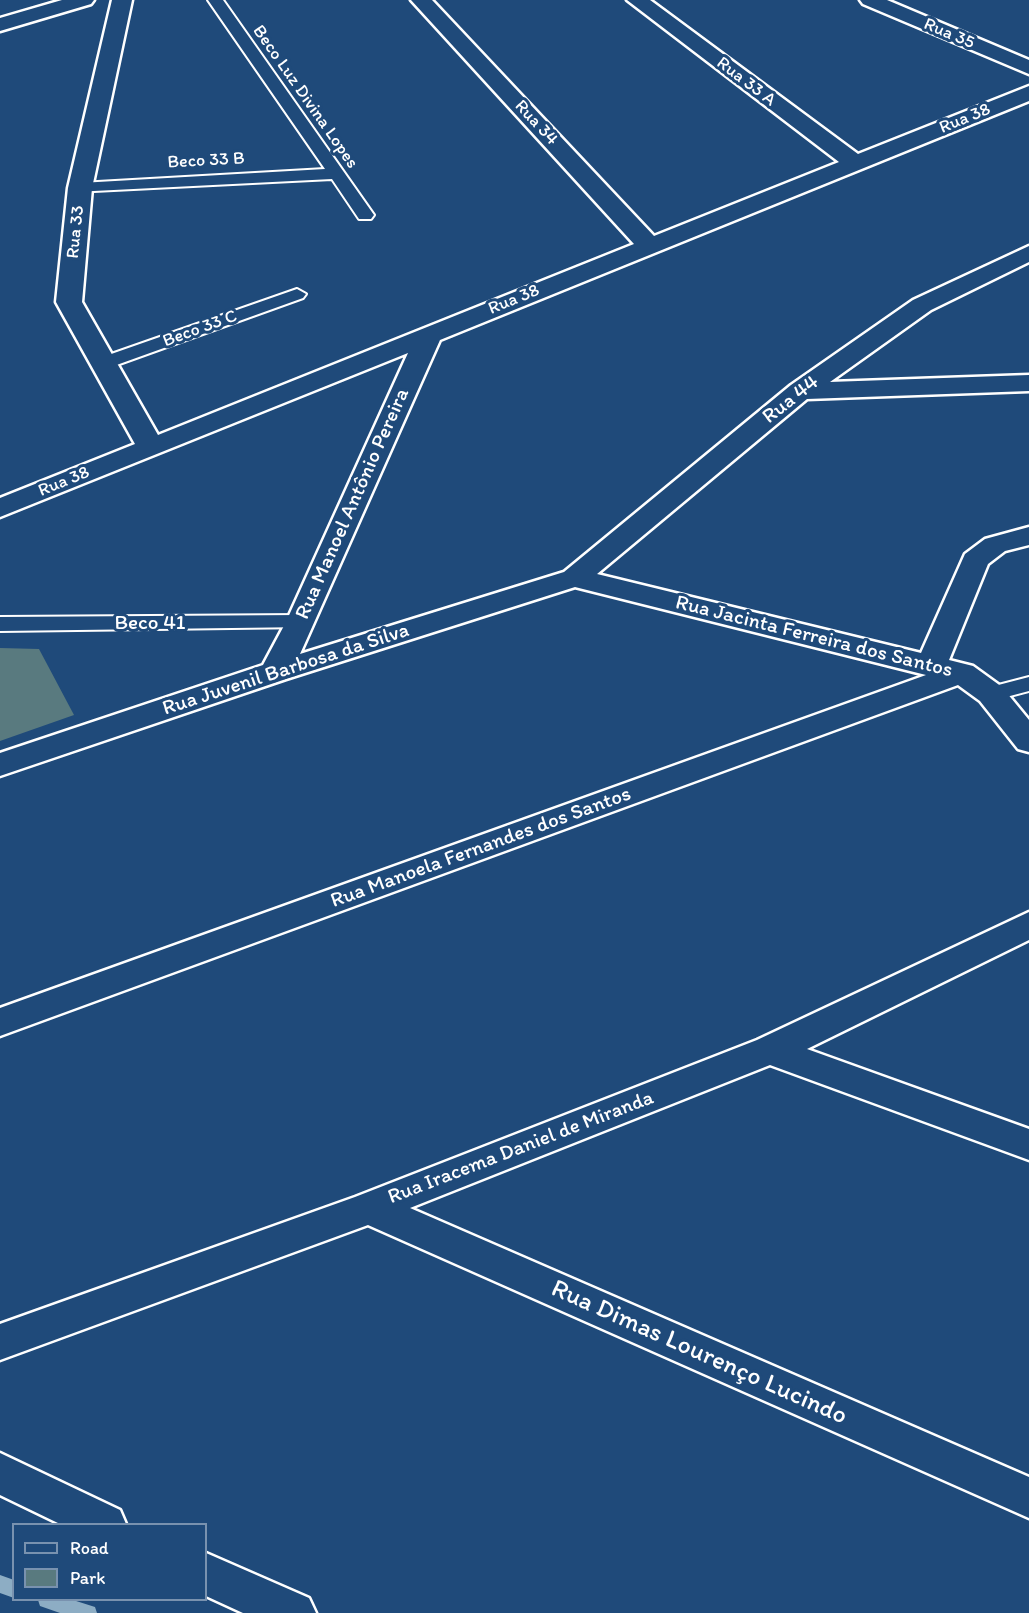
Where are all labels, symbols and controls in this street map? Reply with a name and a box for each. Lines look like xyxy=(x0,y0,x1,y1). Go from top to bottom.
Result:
street label: Rua 35 xyxy=(920,14,978,54)
street label: Beco Luz Divina Lopes xyxy=(247,21,363,173)
street label: Rua 33 A xyxy=(712,53,780,111)
street label: Rua 34 xyxy=(510,96,562,150)
street label: Rua 38 xyxy=(936,99,994,139)
street label: Beco 33 B xyxy=(167,148,245,174)
street label: Rua 33 xyxy=(62,204,90,260)
street label: Rua 38 xyxy=(485,280,543,320)
street label: Beco 33 C xyxy=(160,306,240,352)
street label: Rua 44 xyxy=(758,370,824,430)
street label: Rua Manoel Antônio Pereira xyxy=(291,384,415,624)
street label: Rua 38 xyxy=(35,462,93,502)
street label: Rua Jacinta Ferreira dos Santos xyxy=(673,590,955,684)
street label: Beco 41 xyxy=(114,611,186,637)
street label: Rua Juvenil Barbosa da Silva xyxy=(160,618,412,722)
street label: Rua Manoela Fernandes dos Santos xyxy=(327,782,635,914)
street label: Rua Iracema Daniel de Miranda xyxy=(385,1086,657,1210)
street label: Rua Dimas Lourenço Lucindo xyxy=(546,1274,852,1432)
legend xyxy=(12,1523,207,1601)
text: Road xyxy=(70,1537,109,1559)
text: Park xyxy=(70,1567,105,1589)

